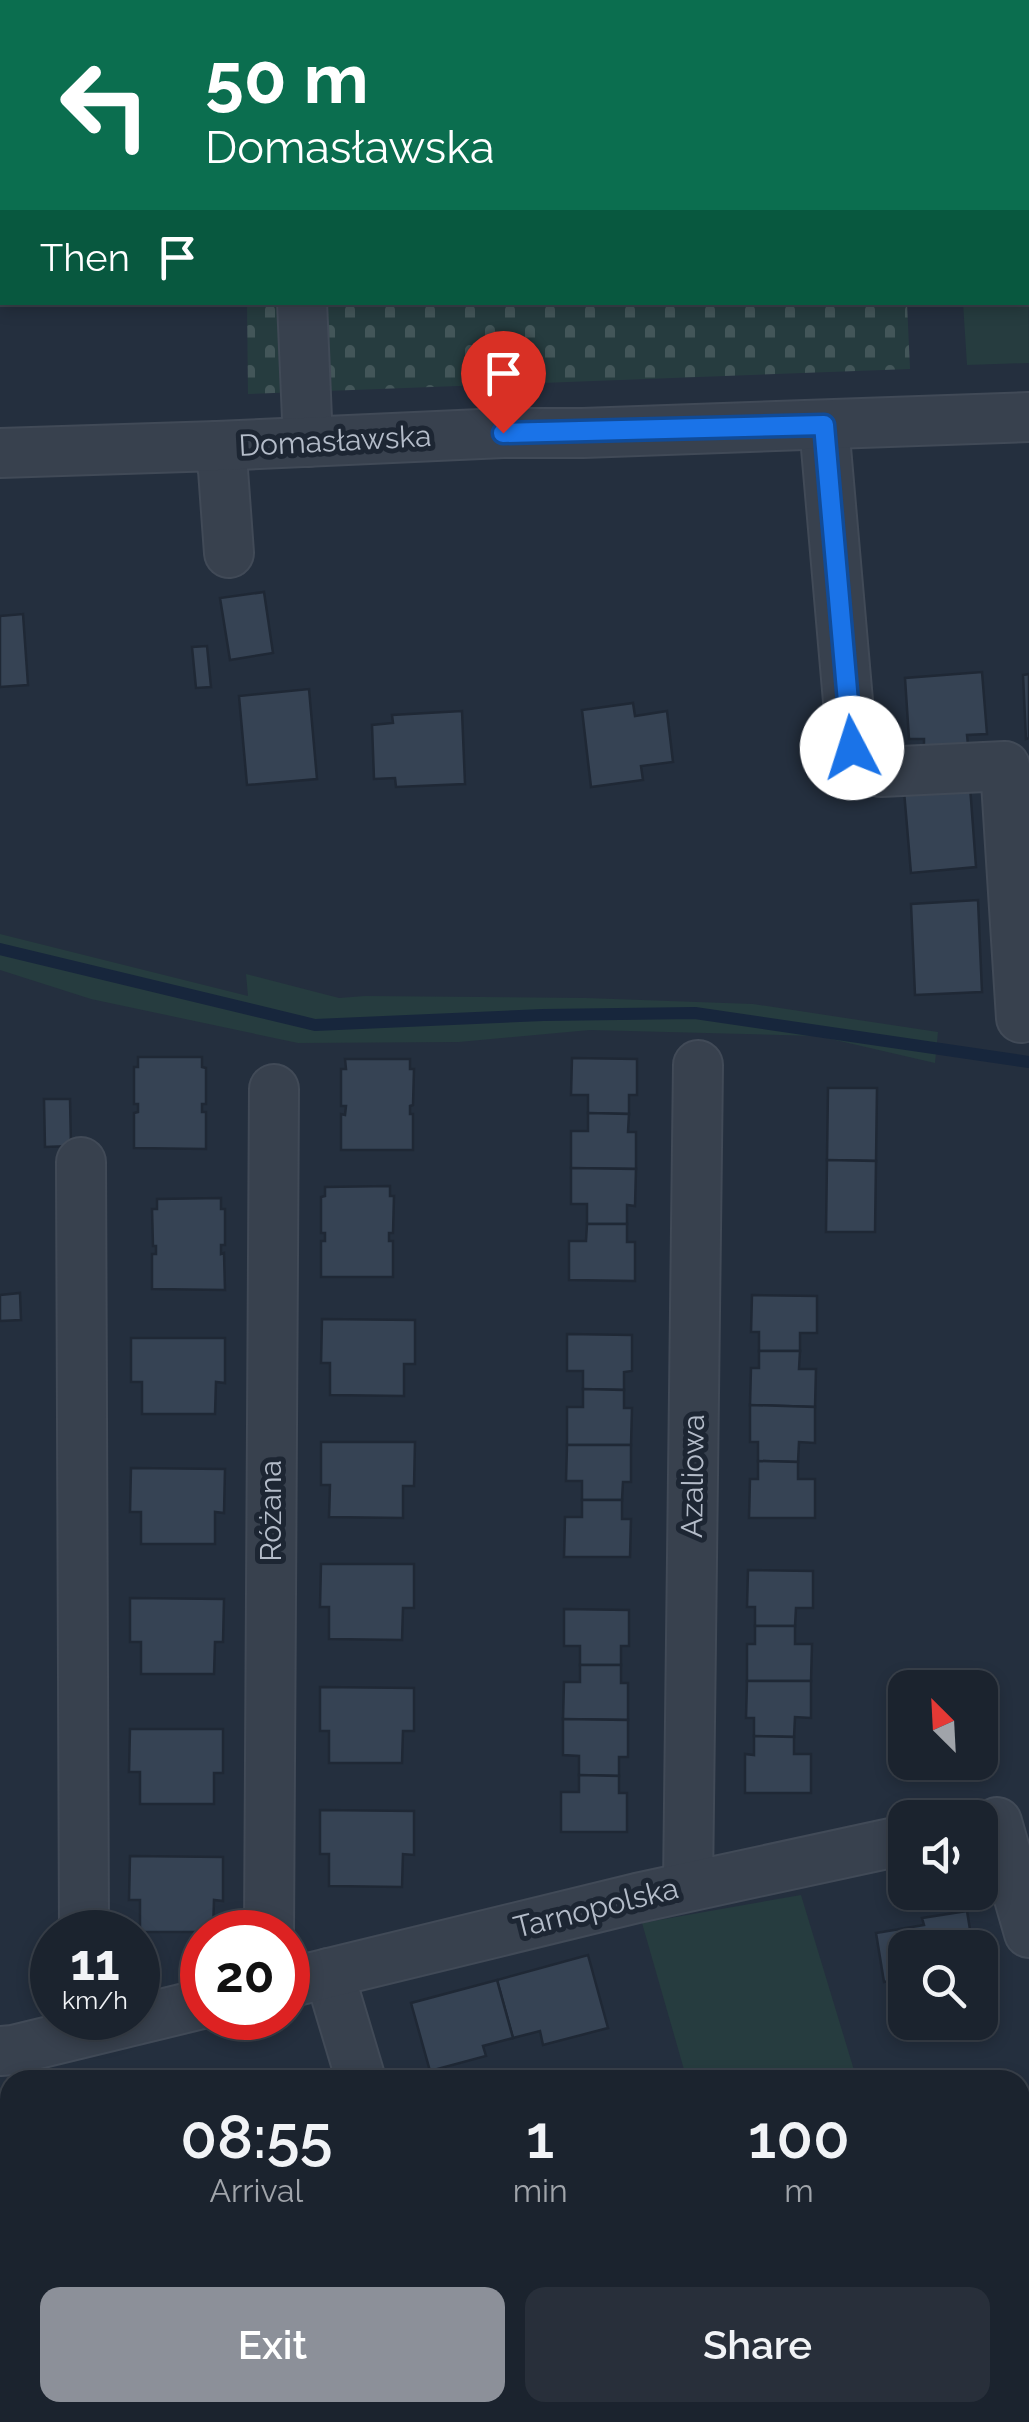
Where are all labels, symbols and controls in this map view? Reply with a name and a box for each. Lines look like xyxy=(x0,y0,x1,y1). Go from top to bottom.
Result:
text: 50 m xyxy=(205,37,369,119)
icon: left xyxy=(40,40,170,170)
text: Domasławska xyxy=(205,121,495,174)
icon: arrive xyxy=(150,230,205,285)
text: Then xyxy=(40,235,130,280)
pin xyxy=(461,331,546,434)
icon: arrive xyxy=(476,346,531,401)
street label: Domasławska xyxy=(238,418,432,463)
position arrow xyxy=(800,696,904,800)
street label: Azaliowa xyxy=(674,1414,711,1538)
street label: Różana xyxy=(253,1460,288,1562)
north arrow xyxy=(888,1670,998,1780)
map controls xyxy=(888,1670,998,2040)
button: sound xyxy=(888,1800,998,1910)
street label: Tarnopolska xyxy=(510,1870,682,1945)
speed limit sign: 20 xyxy=(180,1910,310,2040)
button: search xyxy=(888,1930,998,2040)
text: 11 xyxy=(70,1933,120,1992)
text: km/h xyxy=(62,1985,128,2015)
text: 08:55 xyxy=(180,2102,333,2172)
text: 1 xyxy=(526,2102,554,2172)
text: 100 xyxy=(748,2102,850,2172)
text: Arrival xyxy=(209,2172,303,2209)
text: min xyxy=(513,2172,568,2209)
text: m xyxy=(784,2172,814,2209)
button: Exit xyxy=(40,2287,505,2402)
button: Share xyxy=(525,2287,990,2402)

